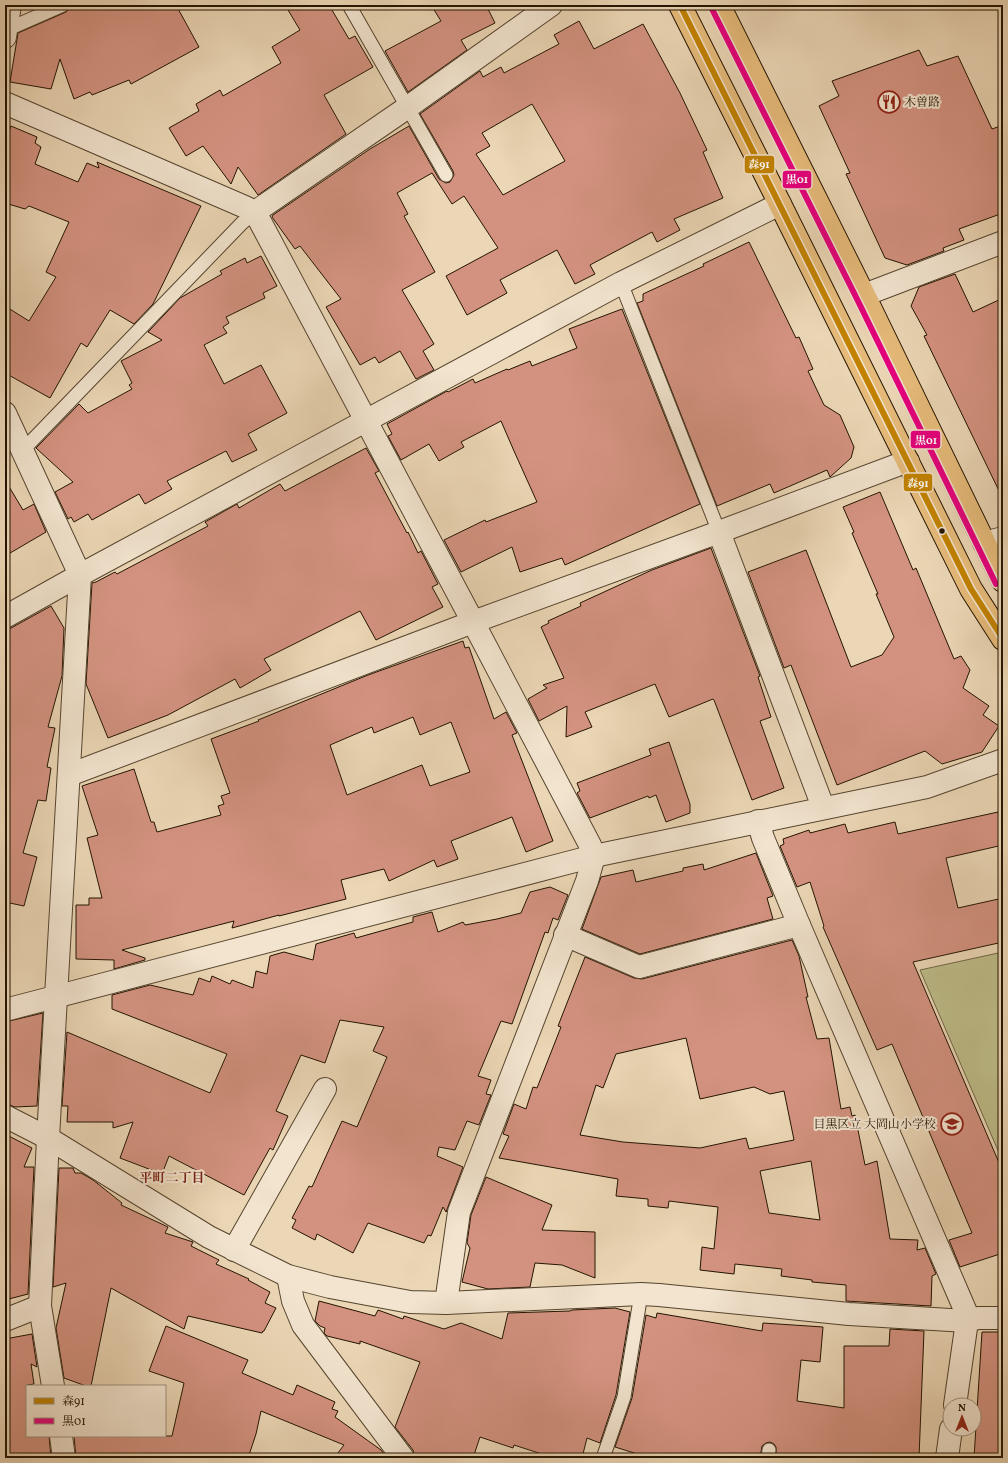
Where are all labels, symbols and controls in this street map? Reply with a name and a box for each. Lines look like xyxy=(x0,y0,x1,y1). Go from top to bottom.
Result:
restaurant icon: 木曽路 xyxy=(876,89,902,115)
place label: 木曽路 xyxy=(904,95,940,111)
line badge: 森91 xyxy=(744,155,775,174)
text: 森91 xyxy=(748,158,770,173)
line badge: 黒01 xyxy=(782,170,812,189)
text: 黒01 xyxy=(786,173,808,188)
line badge: 黒01 xyxy=(910,430,941,449)
text: 黒01 xyxy=(915,434,937,449)
line badge: 森91 xyxy=(903,473,933,492)
text: 森91 xyxy=(907,477,929,492)
unlabelled marker xyxy=(937,526,947,536)
school or university icon: 目黒区立 大岡山小学校 xyxy=(939,1111,965,1137)
place label: 目黒区立 大岡山小学校 xyxy=(814,1117,936,1133)
district label: 平町二丁目 xyxy=(139,1170,205,1188)
legend xyxy=(26,1385,166,1437)
text: 森91 xyxy=(62,1394,85,1410)
north arrow xyxy=(942,1397,982,1437)
text: N xyxy=(958,1401,966,1416)
text: 黒01 xyxy=(62,1414,86,1430)

